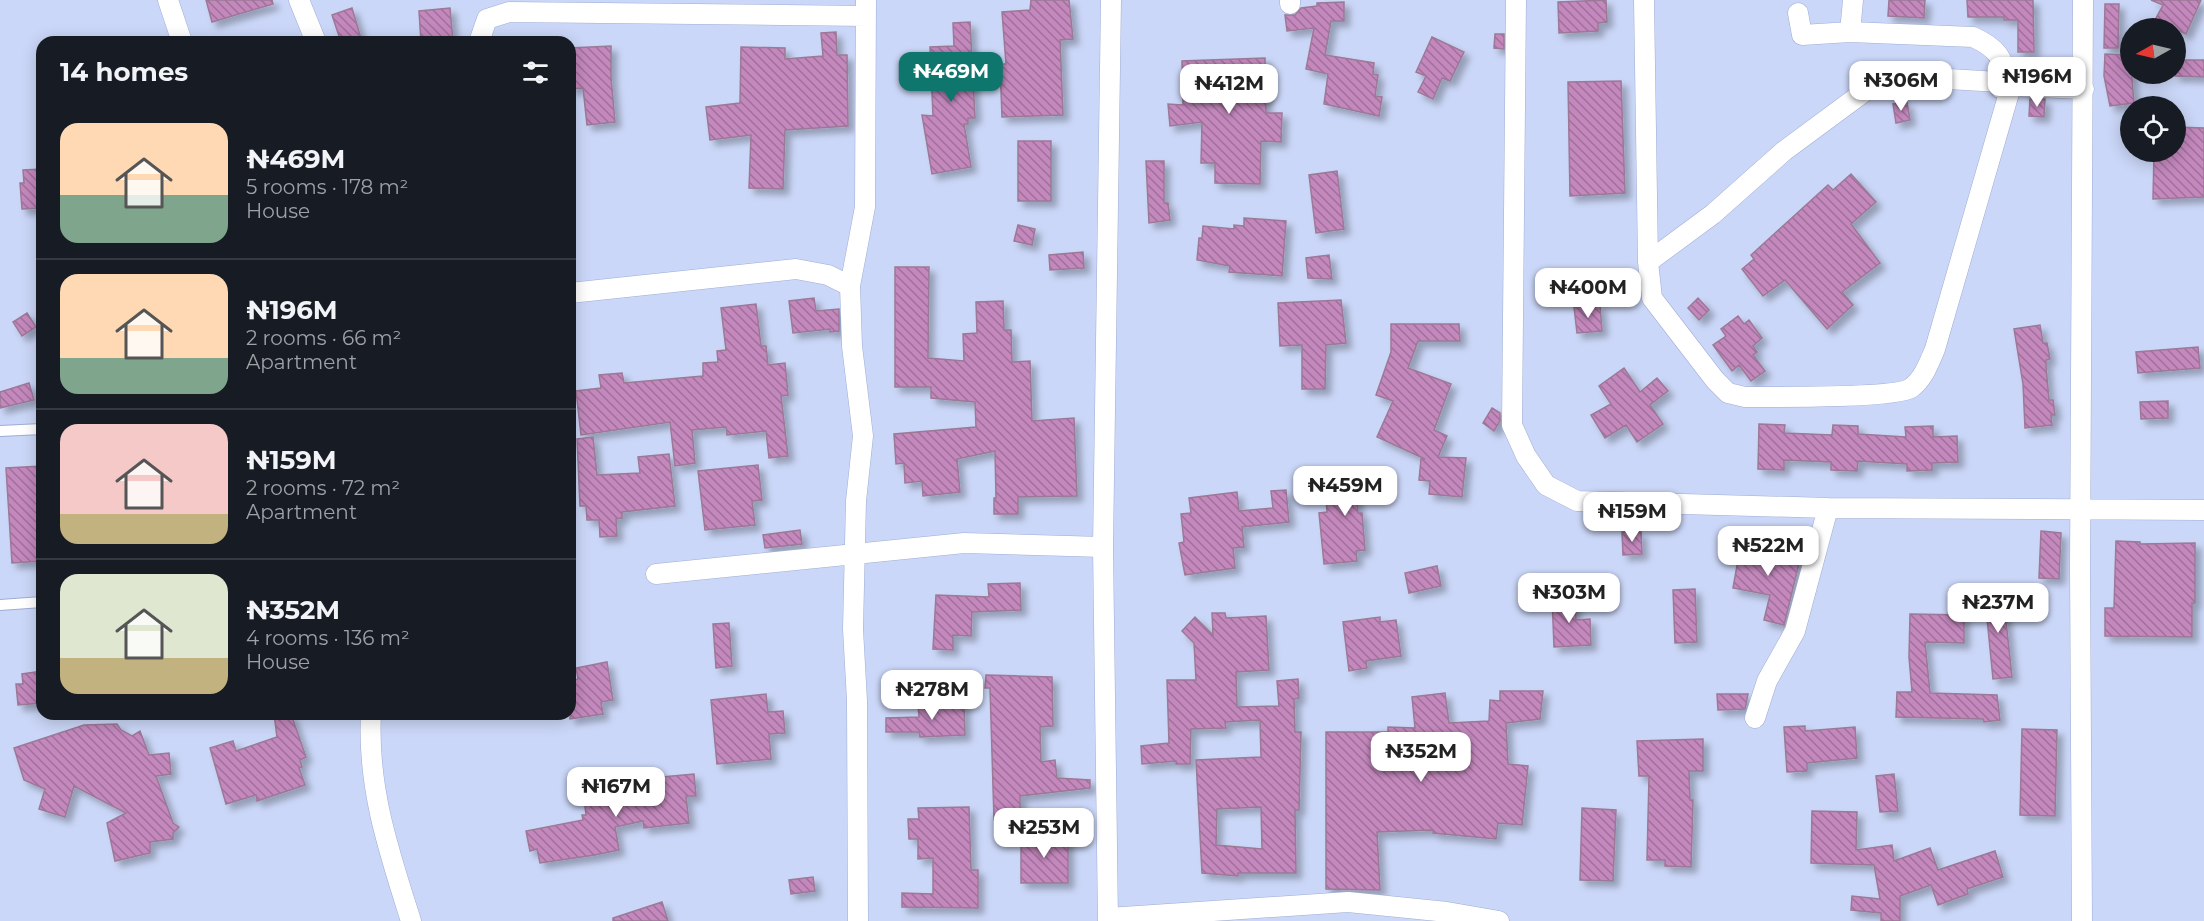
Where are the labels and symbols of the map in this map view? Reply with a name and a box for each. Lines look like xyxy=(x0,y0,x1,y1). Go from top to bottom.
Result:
north arrow xyxy=(2120,18,2186,84)
pin: ₦469M xyxy=(909,52,993,103)
pin: ₦196M xyxy=(1995,57,2079,108)
pin: ₦306M xyxy=(1859,61,1943,112)
pin: ₦412M xyxy=(1187,64,1271,115)
pin: ₦400M xyxy=(1546,268,1630,319)
pin: ₦459M xyxy=(1303,466,1387,517)
pin: ₦159M xyxy=(1590,492,1674,543)
pin: ₦522M xyxy=(1726,526,1810,577)
pin: ₦303M xyxy=(1527,573,1611,624)
pin: ₦237M xyxy=(1956,583,2040,634)
pin: ₦278M xyxy=(890,670,974,721)
pin: ₦352M xyxy=(1379,732,1463,783)
pin: ₦167M xyxy=(574,767,658,818)
pin: ₦253M xyxy=(1002,808,1086,859)

